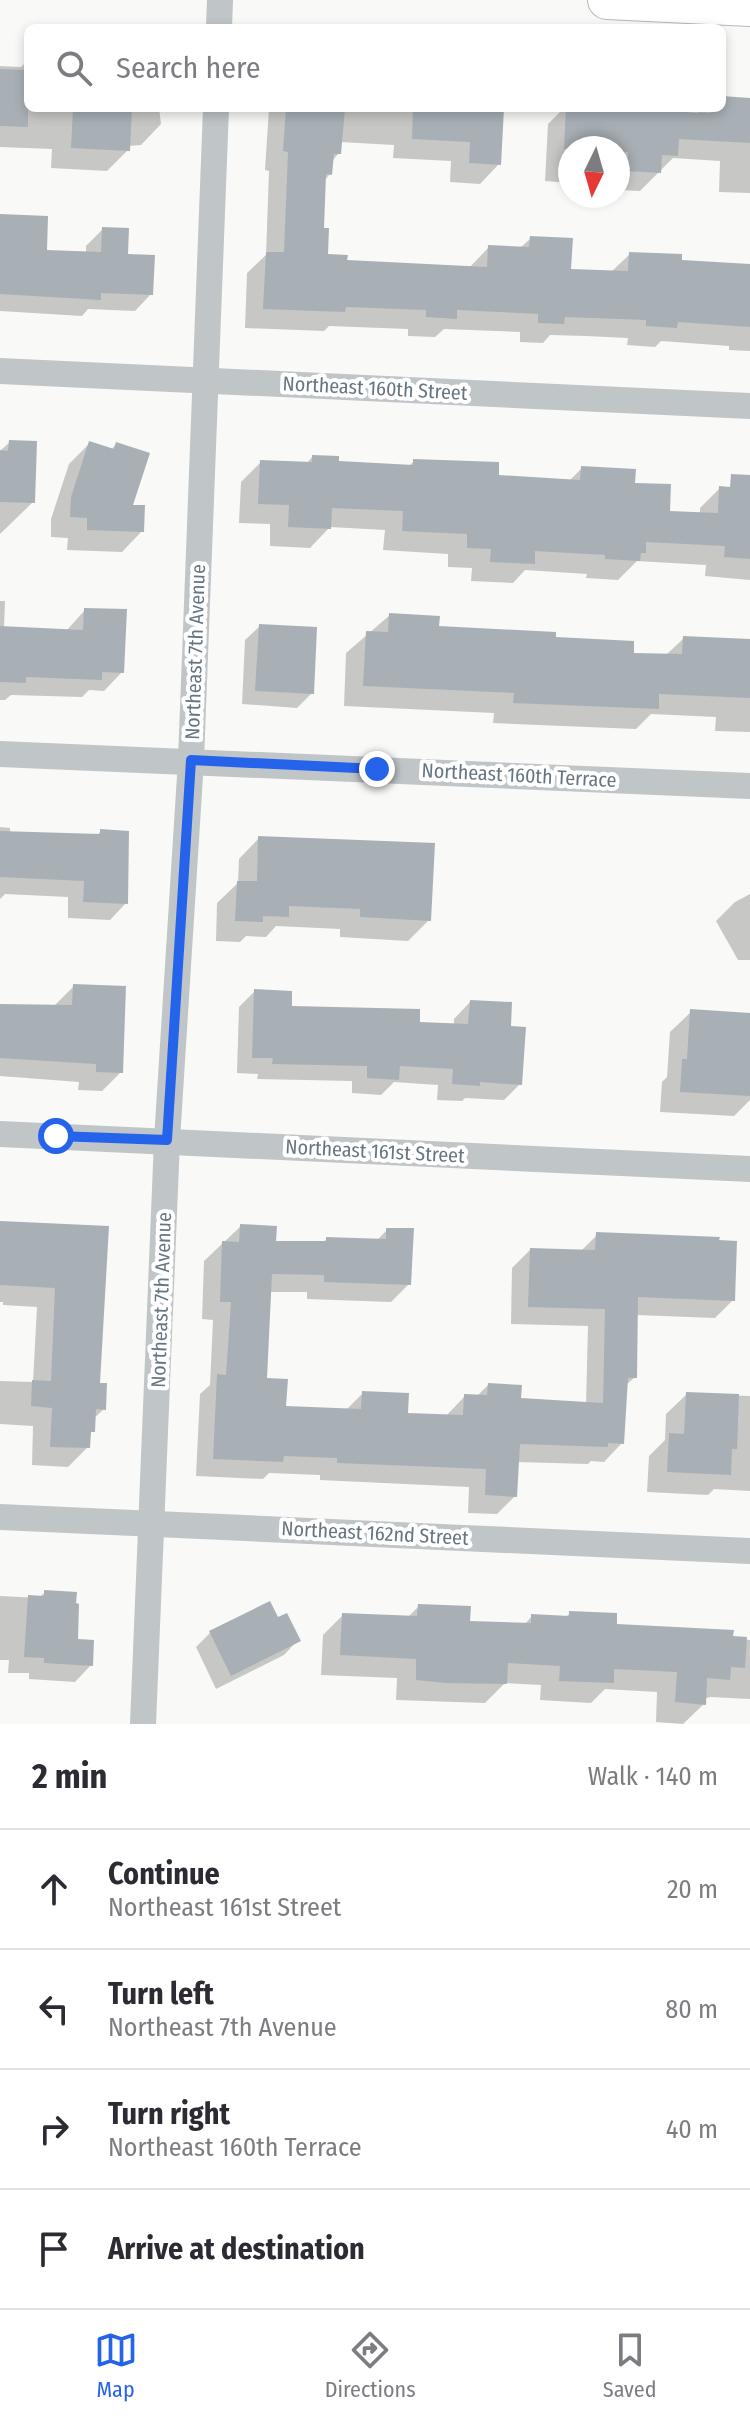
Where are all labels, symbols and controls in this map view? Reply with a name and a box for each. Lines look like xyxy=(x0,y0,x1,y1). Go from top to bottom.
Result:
search box xyxy=(24,24,726,112)
icon: search xyxy=(52,46,96,90)
text: Search here xyxy=(116,50,261,86)
north arrow xyxy=(558,136,630,208)
street label: Northeast 160th Street xyxy=(282,371,468,405)
street label: Northeast 7th Avenue xyxy=(180,564,210,740)
route end xyxy=(359,751,395,787)
street label: Northeast 160th Terrace xyxy=(421,758,617,792)
route start xyxy=(38,1118,74,1154)
street label: Northeast 161st Street xyxy=(285,1134,466,1168)
street label: Northeast 7th Avenue xyxy=(146,1212,176,1388)
street label: Northeast 162nd Street xyxy=(281,1516,470,1550)
text: 2 min xyxy=(32,1756,107,1797)
text: Walk · 140 m xyxy=(588,1761,718,1792)
text: Continue xyxy=(108,1856,220,1892)
icon: ahead xyxy=(32,1867,76,1911)
text: 20 m xyxy=(667,1874,718,1905)
text: Northeast 161st Street xyxy=(108,1892,341,1923)
text: Turn left xyxy=(108,1976,214,2012)
icon: left xyxy=(32,1987,76,2031)
text: 80 m xyxy=(665,1994,718,2025)
text: Northeast 7th Avenue xyxy=(108,2012,337,2043)
text: Turn right xyxy=(108,2096,230,2132)
icon: right xyxy=(32,2107,76,2151)
text: 40 m xyxy=(666,2114,718,2145)
text: Northeast 160th Terrace xyxy=(108,2132,362,2163)
icon: arrive xyxy=(32,2227,76,2271)
text: Arrive at destination xyxy=(108,2231,365,2267)
tab: Map xyxy=(94,2328,138,2403)
tab: Directions xyxy=(325,2328,416,2403)
tab: Saved xyxy=(603,2328,656,2403)

